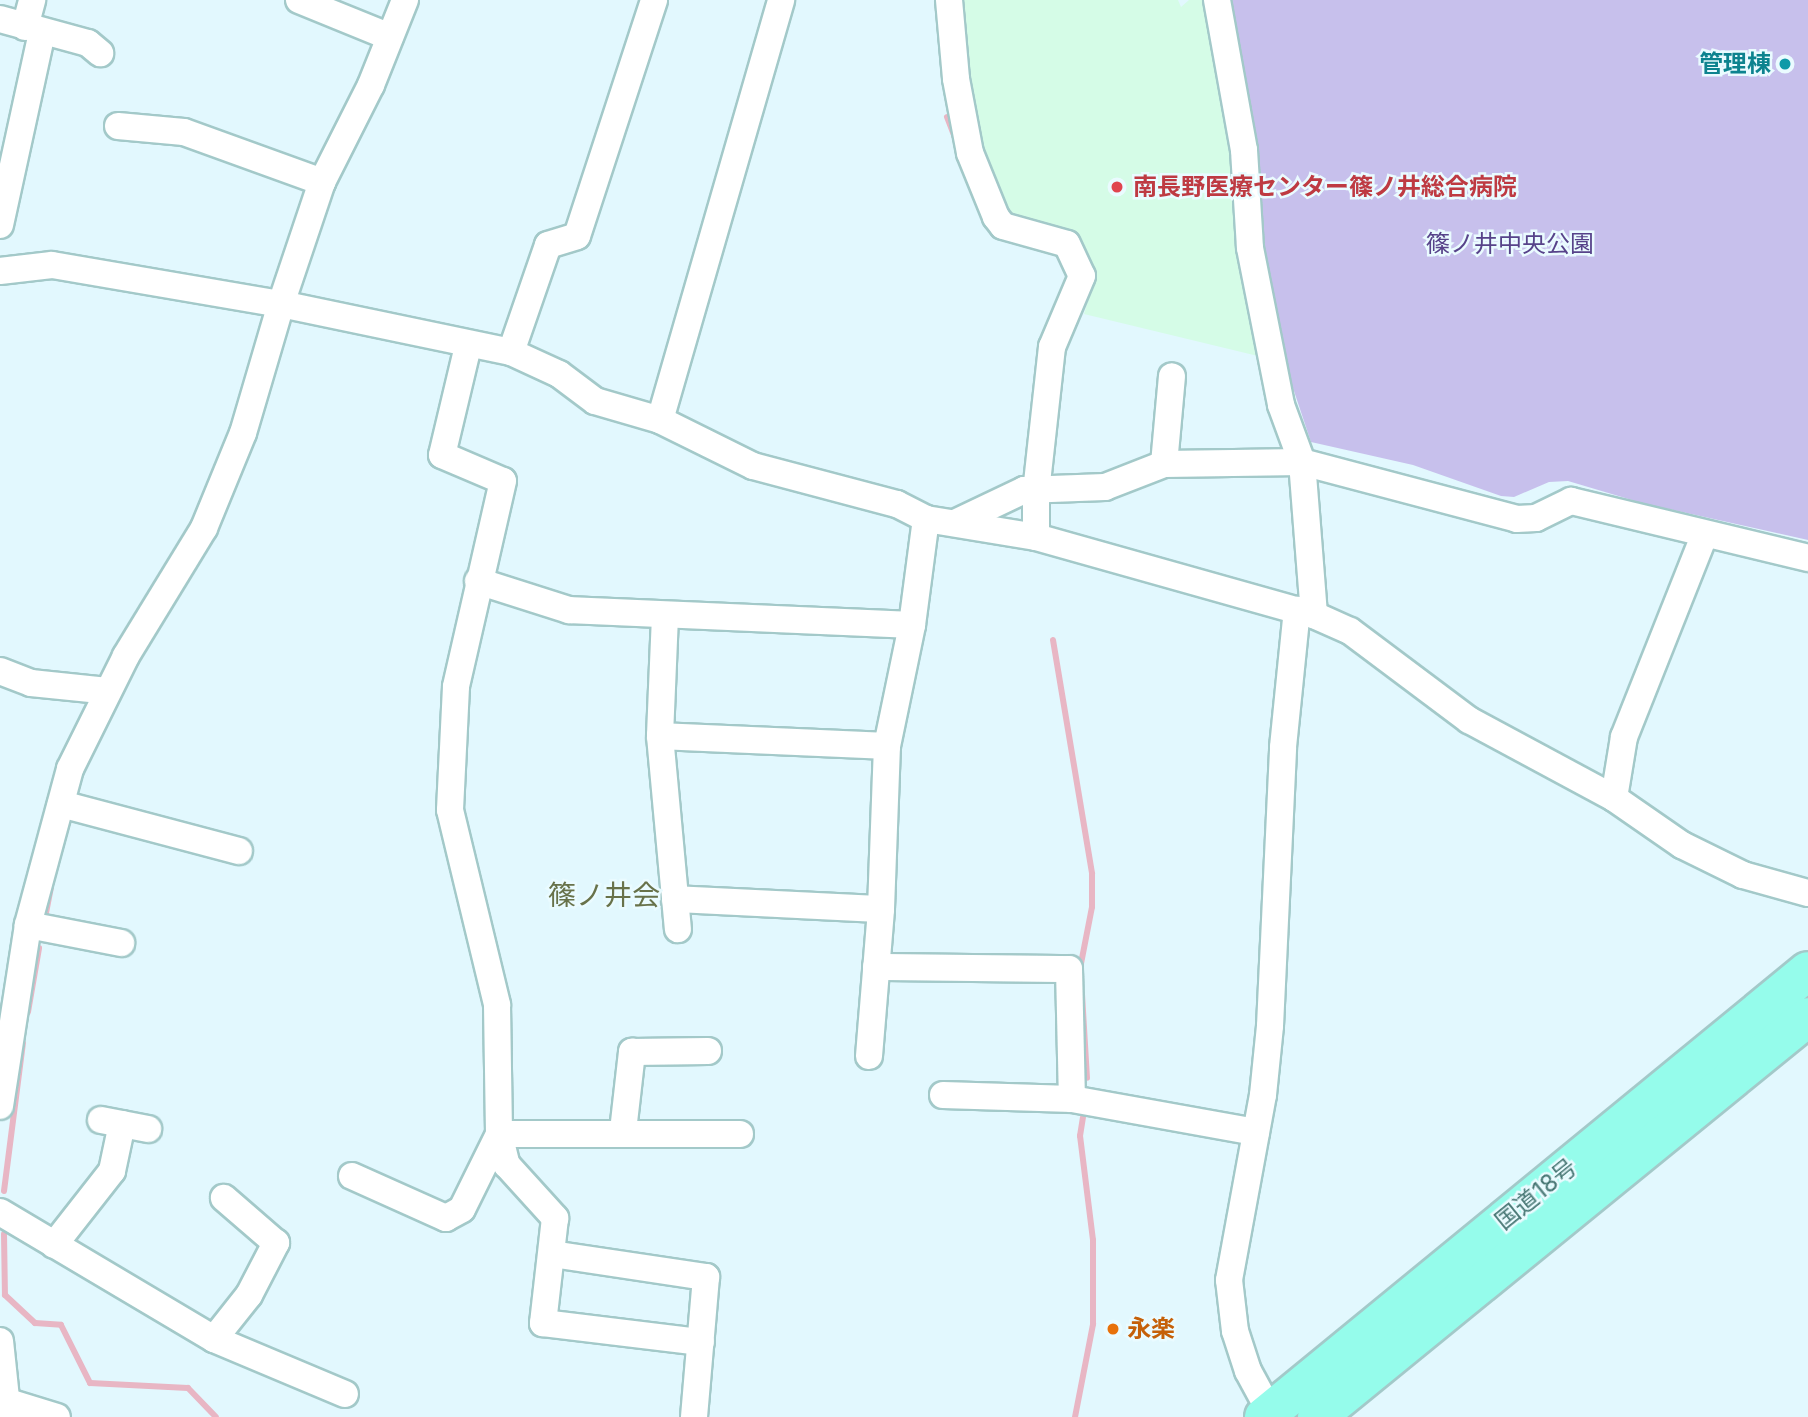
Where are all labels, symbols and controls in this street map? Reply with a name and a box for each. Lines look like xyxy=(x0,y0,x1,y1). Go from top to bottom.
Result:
place label: 管理棟 xyxy=(1699,50,1771,78)
marker: 管理棟 xyxy=(1777,56,1793,72)
place label: 南長野医療センター篠ノ井総合病院 xyxy=(1133,173,1517,201)
marker: 南長野医療センター篠ノ井総合病院 xyxy=(1107,177,1127,197)
park label: 篠ノ井中央公園 xyxy=(1426,230,1594,258)
district label: 篠ノ井会 xyxy=(548,878,660,912)
street label: 国道18号 xyxy=(1489,1152,1583,1236)
place label: 永楽 xyxy=(1127,1315,1175,1343)
marker: 永楽 xyxy=(1105,1321,1121,1337)

